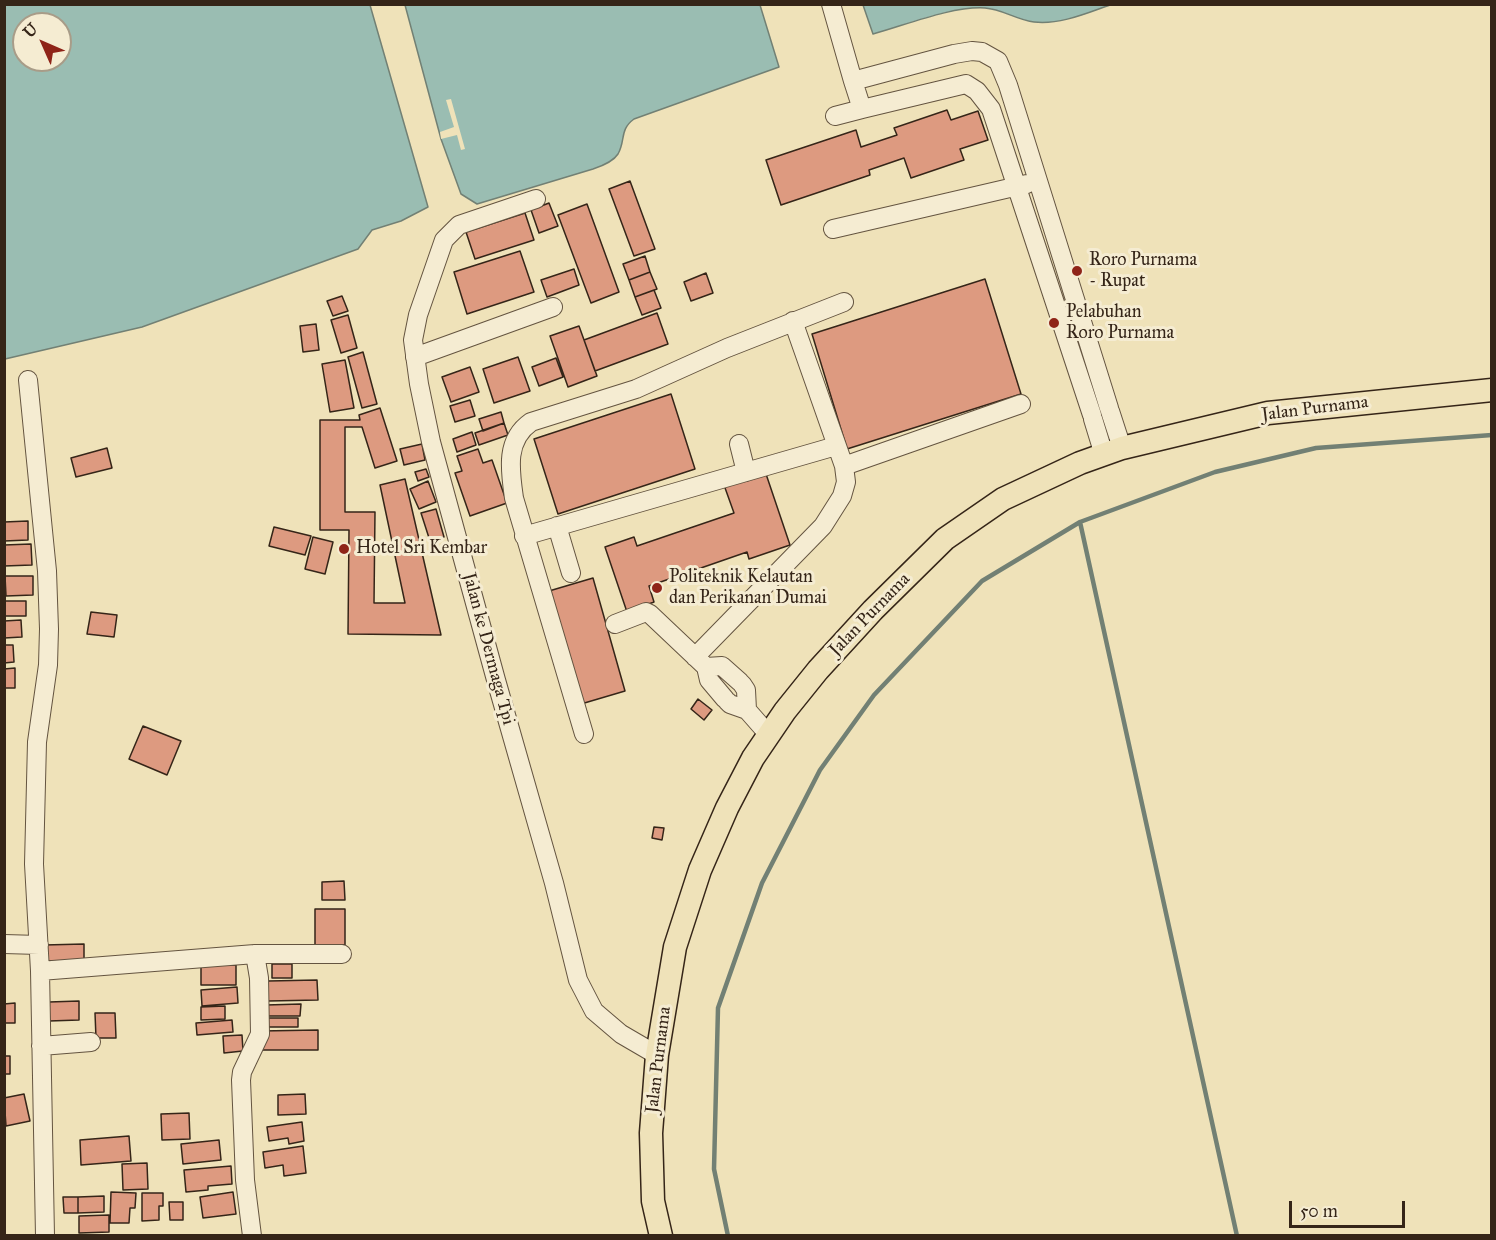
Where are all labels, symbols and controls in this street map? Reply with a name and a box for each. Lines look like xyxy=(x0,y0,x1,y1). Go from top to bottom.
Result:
north arrow xyxy=(12,12,72,72)
text: U xyxy=(19,19,42,42)
place label: Roro Purnama - Rupat xyxy=(1089,250,1197,292)
marker: Roro Purnama - Rupat xyxy=(1070,264,1084,278)
place label: Pelabuhan Roro Purnama xyxy=(1066,302,1174,344)
marker: Pelabuhan Roro Purnama xyxy=(1047,316,1061,330)
street label: Jalan Purnama xyxy=(1260,392,1370,426)
place label: Hotel Sri Kembar xyxy=(356,538,487,560)
marker: Hotel Sri Kembar xyxy=(337,542,351,556)
place label: Politeknik Kelautan dan Perikanan Dumai xyxy=(669,567,827,610)
street label: Jalan Purnama xyxy=(825,569,915,661)
street label: Jalan ke Dermaga Tpi xyxy=(457,571,519,727)
marker: Politeknik Kelautan dan Perikanan Dumai xyxy=(650,581,664,595)
street label: Jalan Purnama xyxy=(642,1005,676,1115)
scale bar xyxy=(1292,1189,1408,1227)
text: 50 m xyxy=(1300,1200,1338,1222)

